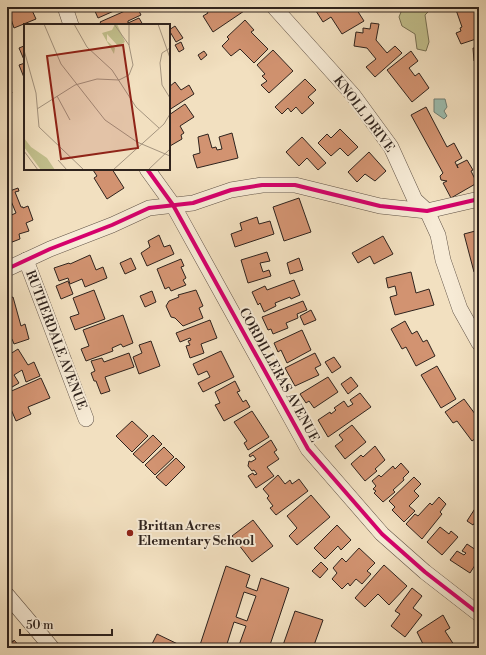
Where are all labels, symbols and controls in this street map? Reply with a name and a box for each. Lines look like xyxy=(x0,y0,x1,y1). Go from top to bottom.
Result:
inset map xyxy=(24,24,170,170)
street label: KNOLL DRIVE xyxy=(330,73,398,155)
street label: RUTHERDALE AVENUE xyxy=(22,268,90,412)
street label: CORDILLERAS AVENUE xyxy=(235,305,323,445)
place label: Brittan Acres Elementary School xyxy=(138,518,255,549)
marker: Brittan Acres Elementary School xyxy=(125,528,135,538)
scale bar xyxy=(20,611,112,637)
text: 50 m xyxy=(26,618,54,633)

